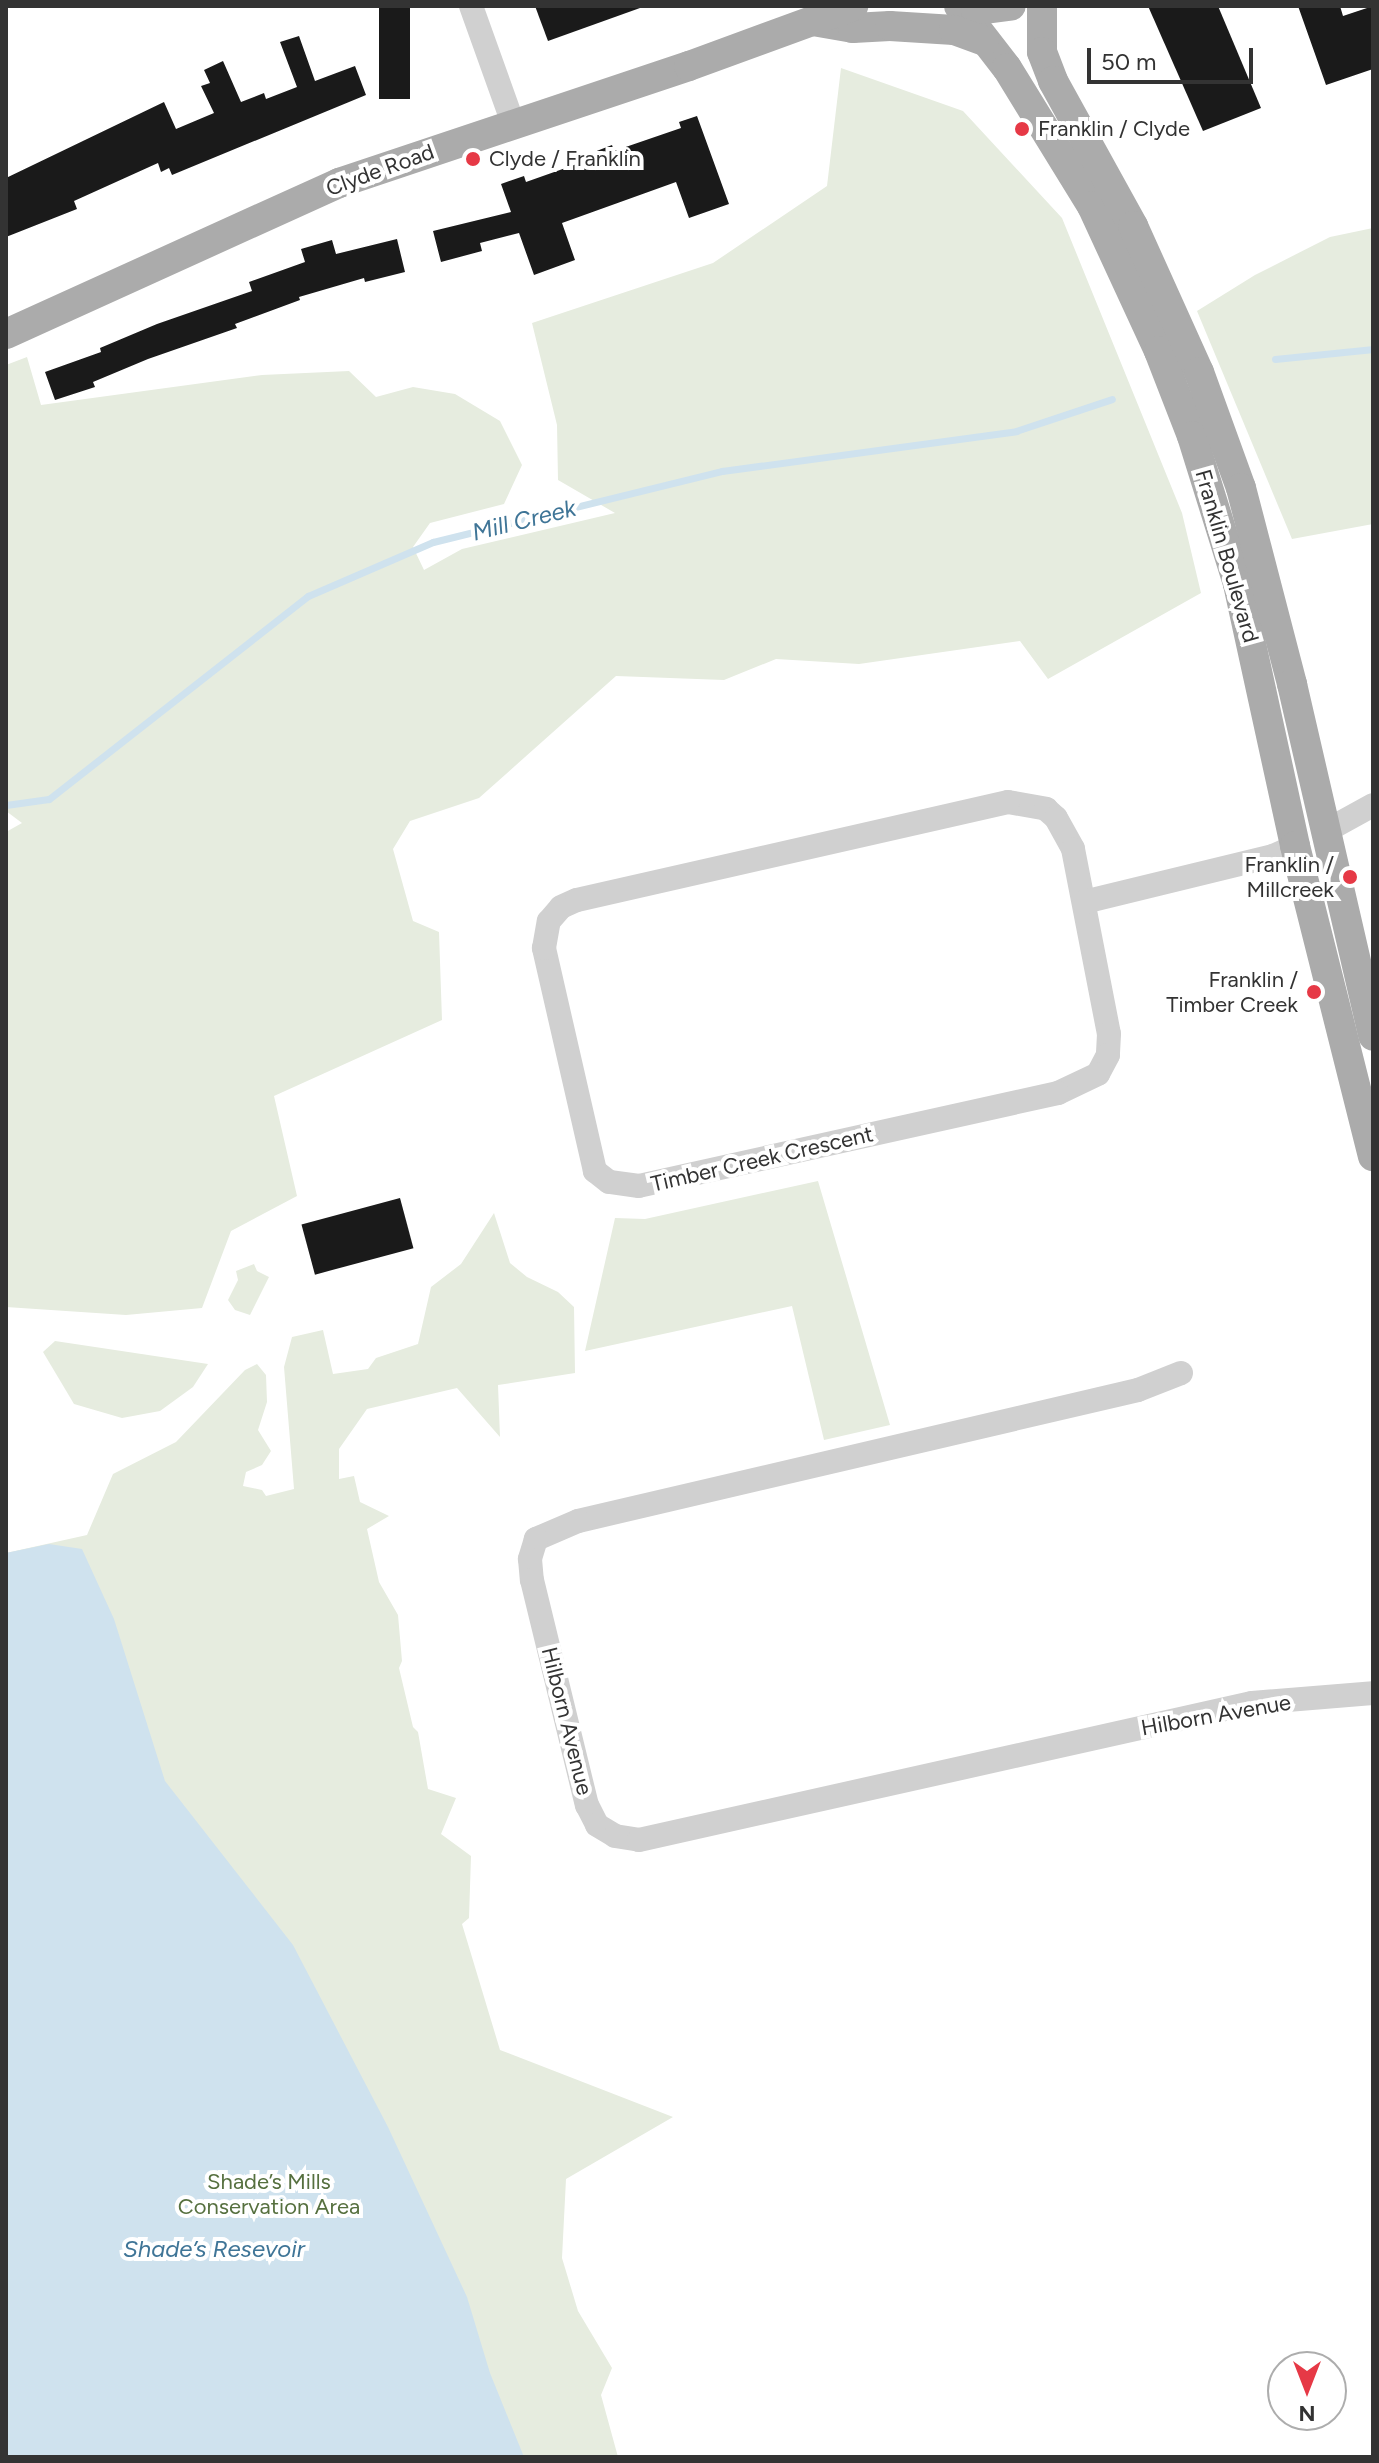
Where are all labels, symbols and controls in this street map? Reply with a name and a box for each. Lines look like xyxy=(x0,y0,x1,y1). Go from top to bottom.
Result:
scale bar xyxy=(1091,32,1257,82)
text: 50 m xyxy=(1101,47,1157,76)
place label: Franklin / Clyde xyxy=(1038,116,1190,142)
marker: Franklin / Clyde xyxy=(1013,120,1031,138)
street label: Clyde Road xyxy=(322,138,438,202)
place label: Clyde / Franklin xyxy=(489,146,641,172)
marker: Clyde / Franklin xyxy=(464,150,482,168)
street label: Franklin Boulevard xyxy=(1190,466,1264,646)
water label: Mill Creek xyxy=(469,493,579,547)
place label: Franklin / Millcreek xyxy=(1244,851,1334,902)
marker: Franklin / Millcreek xyxy=(1341,868,1359,886)
place label: Franklin / Timber Creek xyxy=(1166,966,1298,1018)
marker: Franklin / Timber Creek xyxy=(1305,983,1323,1001)
street label: Timber Creek Crescent xyxy=(648,1121,876,1197)
street label: Hilborn Avenue xyxy=(536,1644,598,1798)
street label: Hilborn Avenue xyxy=(1139,1689,1293,1741)
park label: Shade’s Mills Conservation Area xyxy=(178,2168,360,2220)
water label: Shade’s Resevoir xyxy=(123,2235,305,2263)
north arrow xyxy=(1267,2351,1347,2431)
text: N xyxy=(1299,2400,1316,2427)

